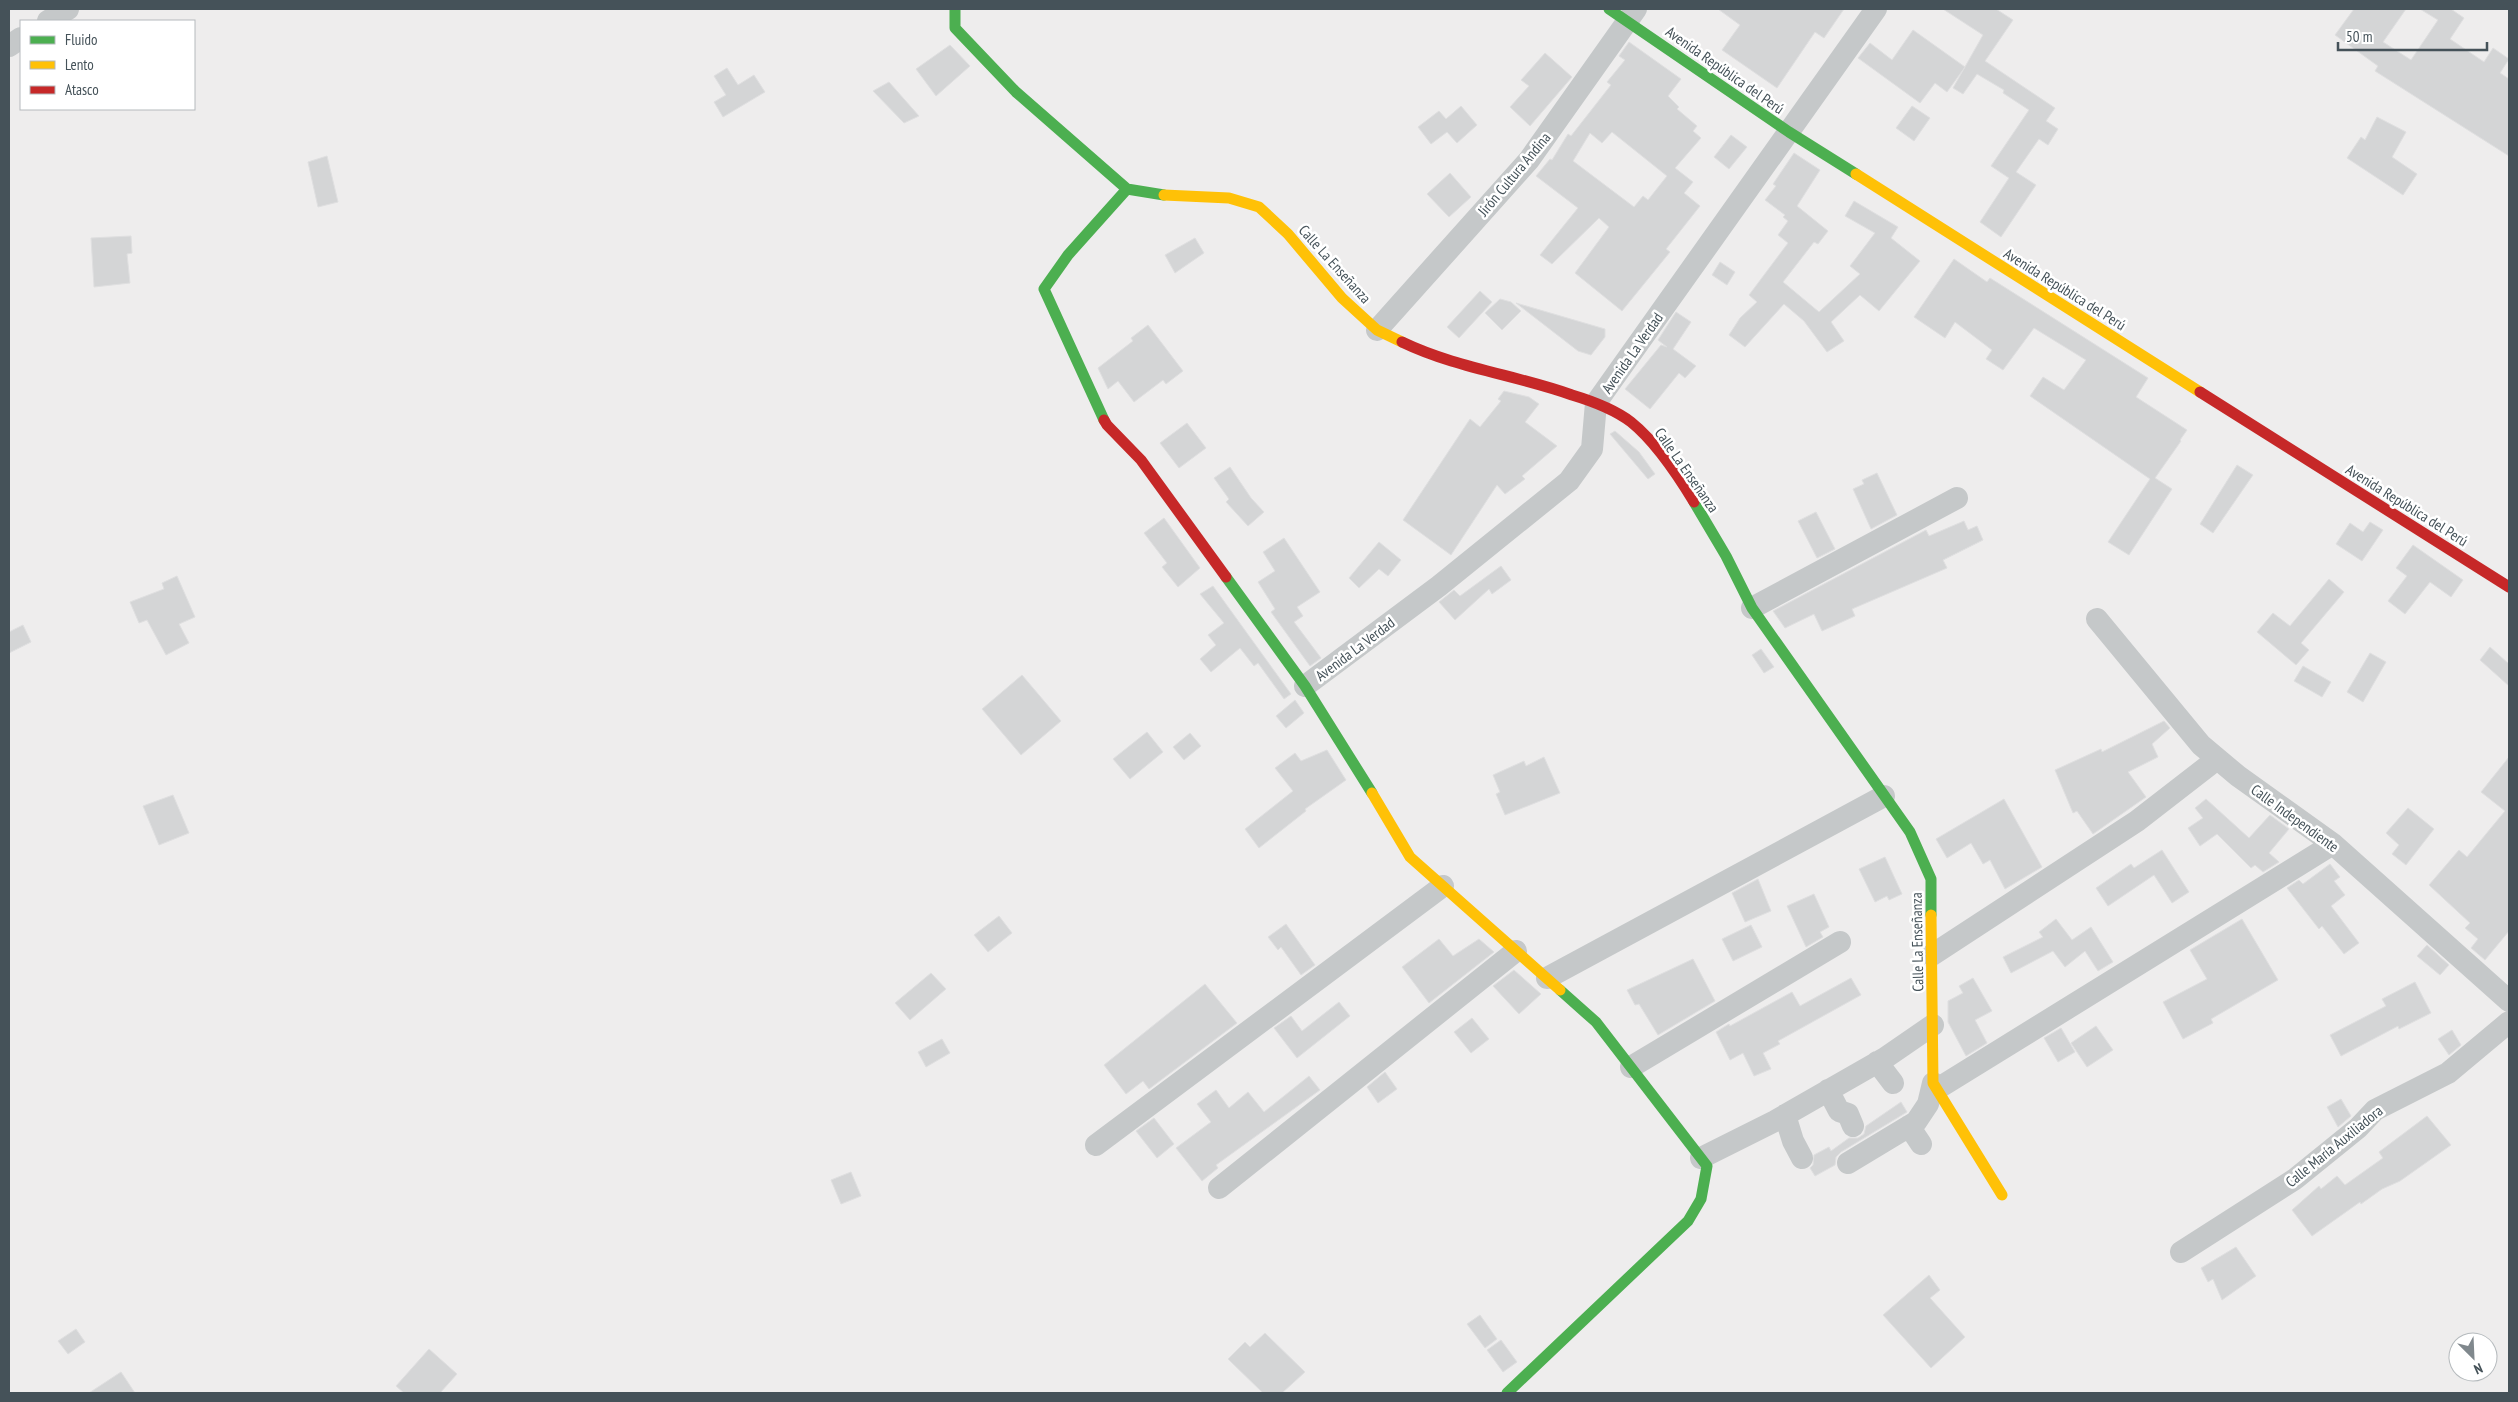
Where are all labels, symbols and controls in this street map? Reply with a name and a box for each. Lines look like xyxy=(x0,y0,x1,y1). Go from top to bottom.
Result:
legend xyxy=(20,20,195,110)
scale bar xyxy=(2338,20,2487,52)
street label: Avenida República del Perú xyxy=(1662,22,1788,118)
text: 50 m xyxy=(2346,27,2372,46)
text: Fluido xyxy=(65,30,97,49)
text: Lento xyxy=(65,55,94,74)
text: Atasco xyxy=(65,80,99,99)
street label: Jirón Cultura Andina xyxy=(1473,128,1555,220)
street label: Calle La Enseñanza xyxy=(1295,221,1375,307)
street label: Avenida República del Perú xyxy=(2000,244,2130,334)
street label: Avenida La Verdad xyxy=(1597,309,1667,397)
street label: Calle La Enseñanza xyxy=(1651,424,1723,516)
street label: Avenida República del Perú xyxy=(2342,460,2472,550)
street label: Avenida La Verdad xyxy=(1312,613,1398,685)
street label: Calle Independiente xyxy=(2247,780,2343,856)
street label: Calle La Enseñanza xyxy=(1907,892,1927,992)
street label: Calle María Auxiliadora xyxy=(2282,1101,2386,1191)
north arrow xyxy=(2448,1332,2498,1382)
text: N xyxy=(2471,1359,2485,1379)

